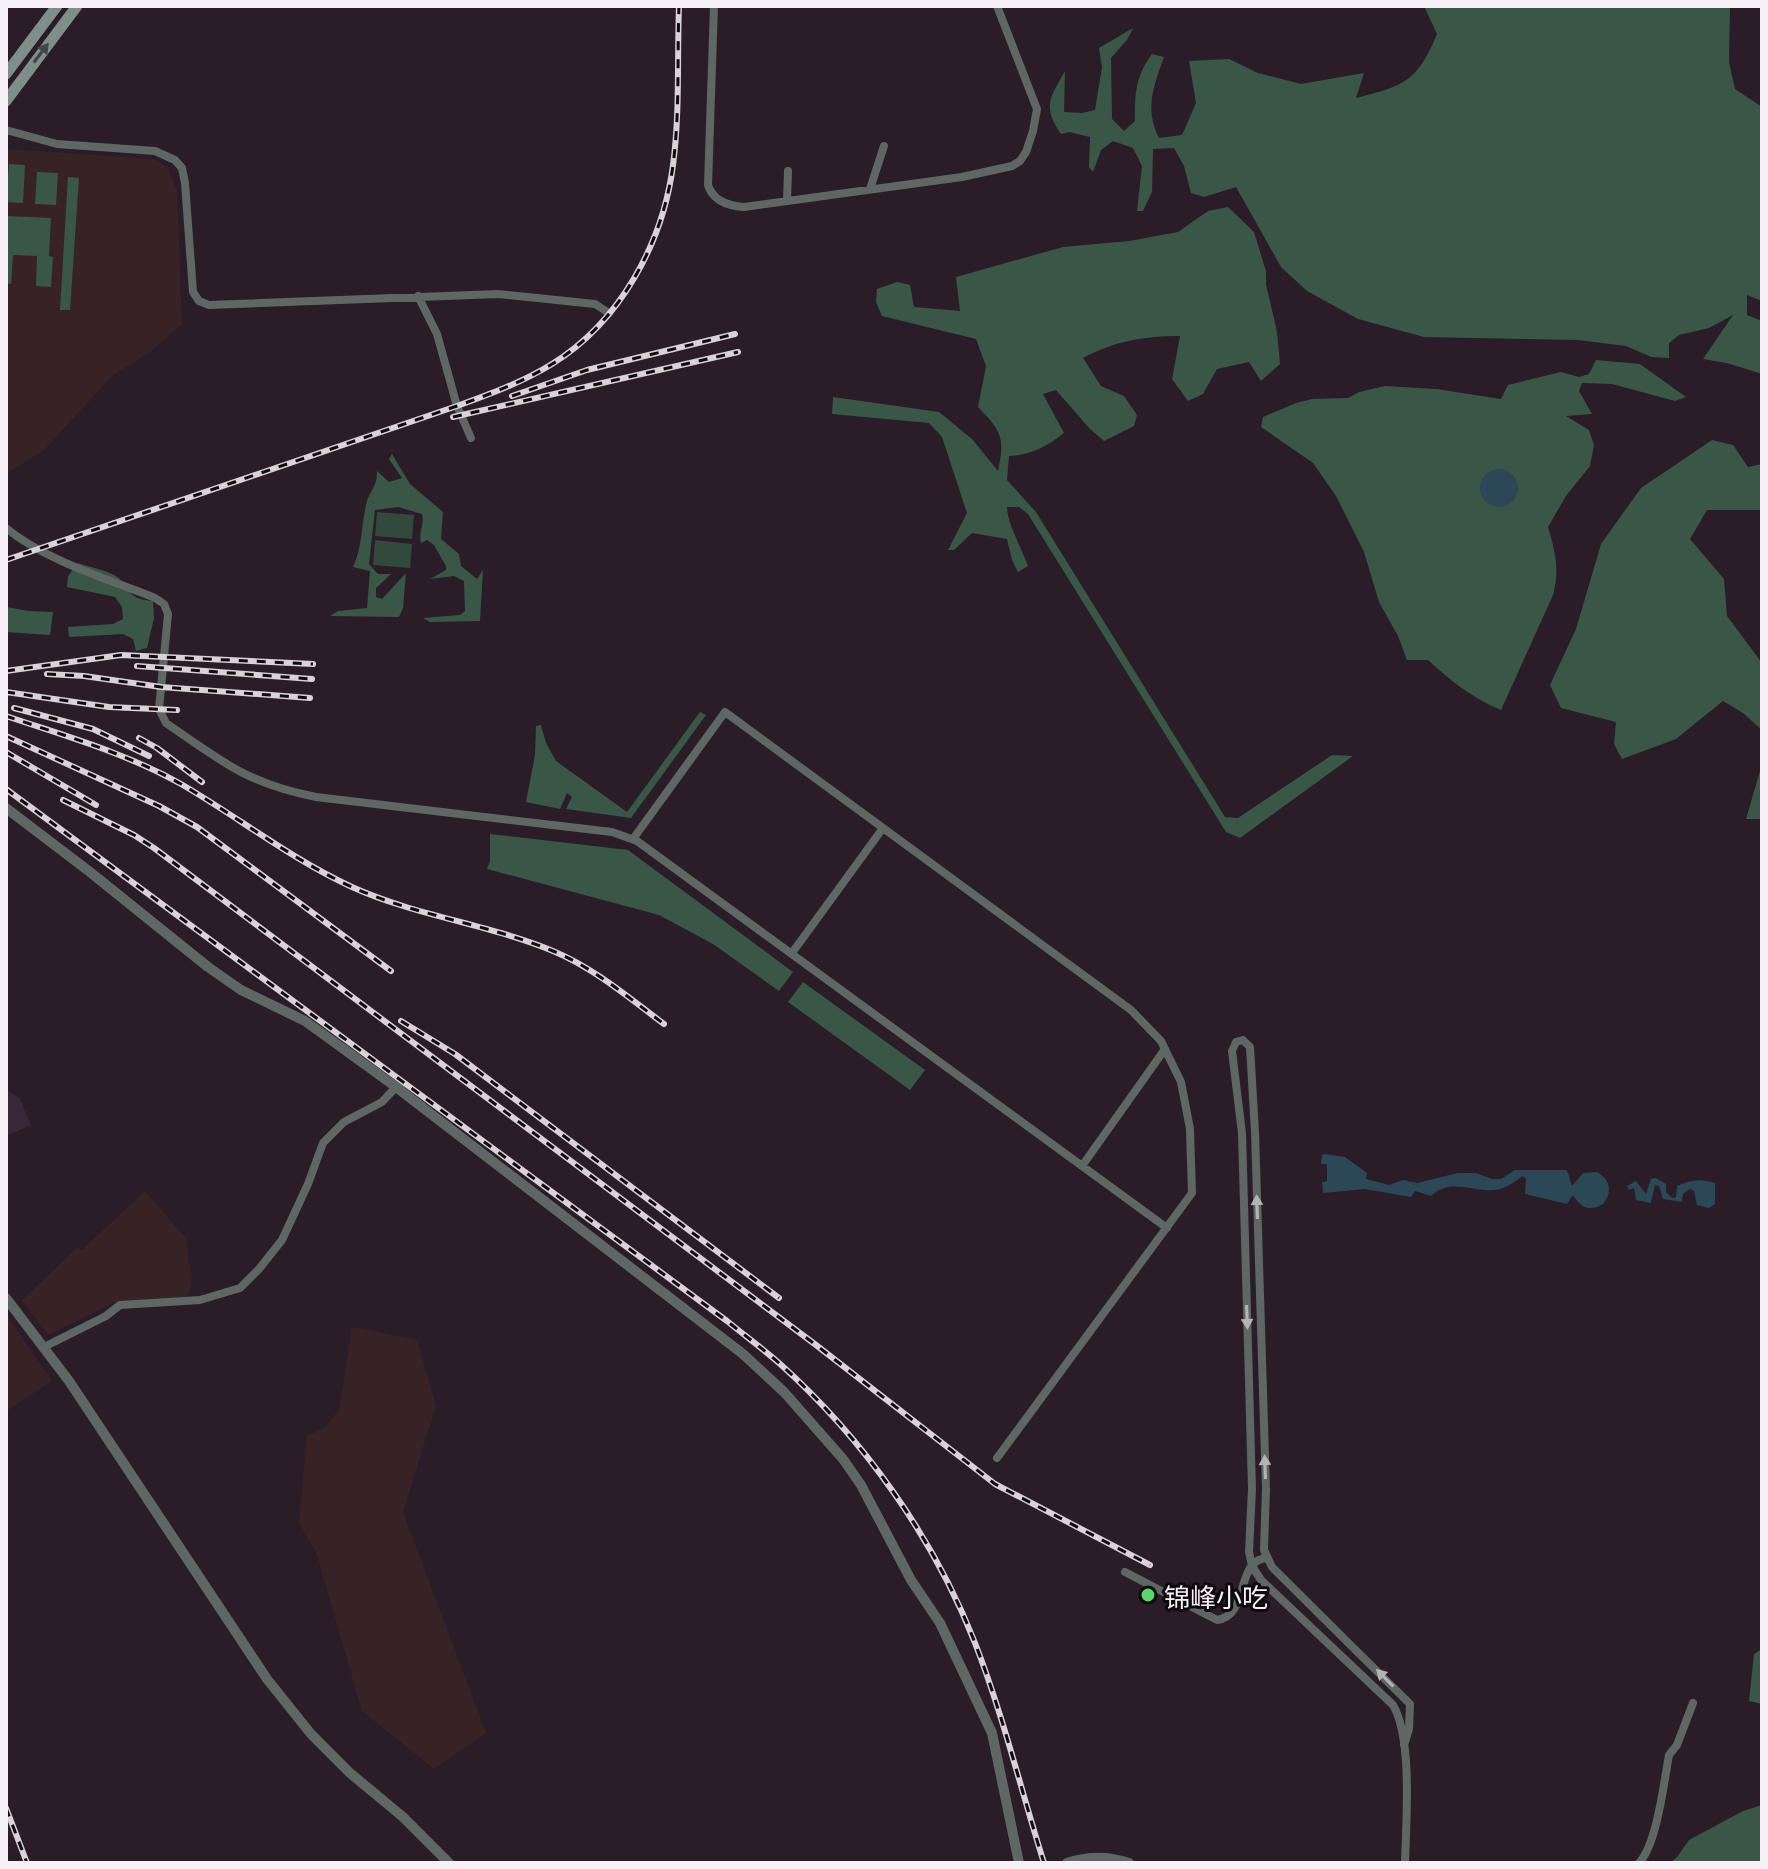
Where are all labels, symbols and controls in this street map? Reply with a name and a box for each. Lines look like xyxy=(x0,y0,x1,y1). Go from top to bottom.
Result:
one-way arrow xyxy=(33,43,49,64)
one-way arrow xyxy=(1251,1194,1264,1220)
one-way arrow xyxy=(1240,1305,1253,1330)
one-way arrow xyxy=(1258,1454,1271,1479)
place label: 锦峰小吃 xyxy=(1164,1576,1268,1615)
marker: 锦峰小吃 xyxy=(1139,1586,1157,1604)
one-way arrow xyxy=(1376,1670,1395,1688)

